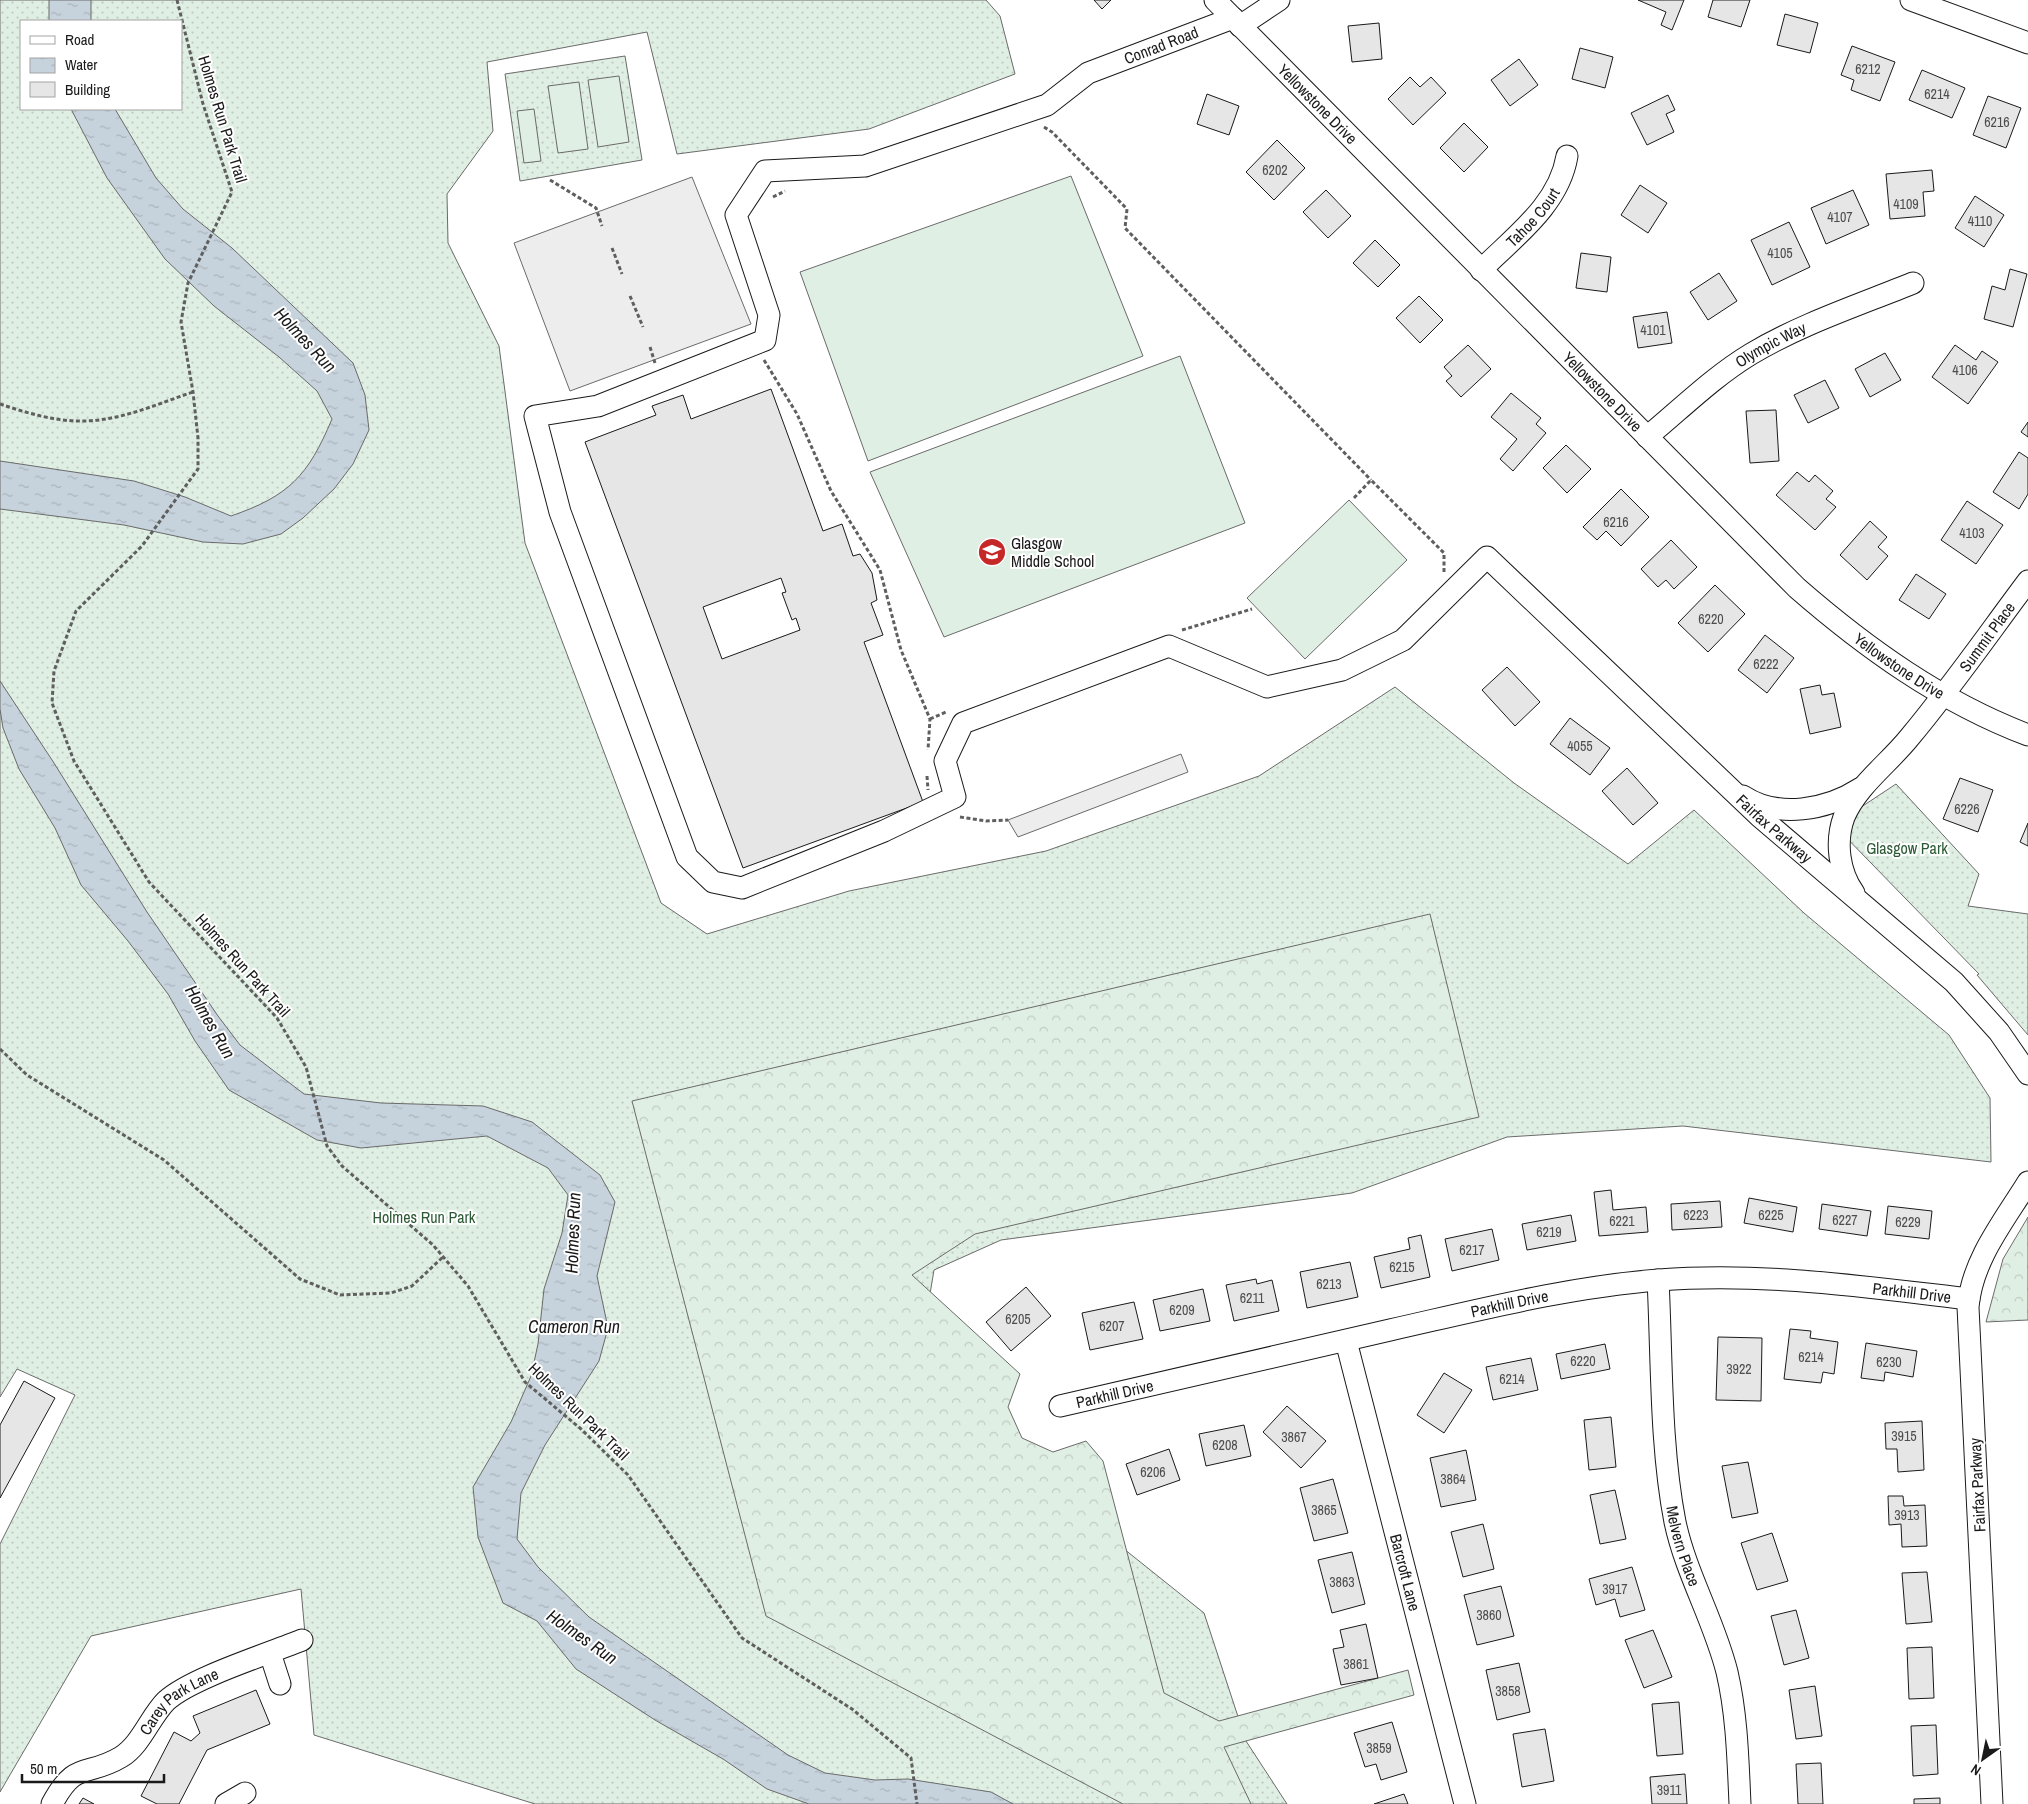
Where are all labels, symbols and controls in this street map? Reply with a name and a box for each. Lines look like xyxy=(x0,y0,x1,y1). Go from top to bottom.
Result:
legend xyxy=(20,20,182,110)
street label: Conrad Road xyxy=(1121,21,1201,69)
text: Road xyxy=(65,29,94,50)
street label: Holmes Run Park Trail xyxy=(193,53,253,185)
text: Water xyxy=(65,54,97,75)
street label: Yellowstone Drive xyxy=(1273,59,1362,149)
house number: 6212 xyxy=(1855,60,1881,78)
text: Building xyxy=(65,79,110,100)
house number: 6214 xyxy=(1924,85,1950,103)
house number: 6216 xyxy=(1984,113,2010,131)
house number: 6202 xyxy=(1262,161,1288,179)
street label: Tahoe Court xyxy=(1501,184,1565,252)
house number: 4109 xyxy=(1893,195,1919,213)
house number: 4107 xyxy=(1827,208,1853,226)
house number: 4110 xyxy=(1968,212,1992,230)
house number: 4105 xyxy=(1767,244,1793,262)
water label: Holmes Run xyxy=(269,301,342,378)
street label: Olympic Way xyxy=(1731,316,1810,372)
house number: 4101 xyxy=(1640,321,1666,339)
street label: Yellowstone Drive xyxy=(1558,347,1647,437)
house number: 4106 xyxy=(1952,361,1978,379)
house number: 6216 xyxy=(1603,513,1629,531)
house number: 4103 xyxy=(1959,524,1985,542)
place label: Glasgow Middle School xyxy=(1011,532,1094,572)
school or university icon: Glasgow Middle School xyxy=(977,537,1007,567)
street label: Summit Place xyxy=(1954,597,2020,676)
house number: 6220 xyxy=(1698,610,1724,628)
street label: Yellowstone Drive xyxy=(1849,628,1949,704)
house number: 6222 xyxy=(1753,655,1779,673)
house number: 4055 xyxy=(1567,737,1593,755)
street label: Fairfax Parkway xyxy=(1732,789,1817,868)
house number: 6226 xyxy=(1954,800,1980,818)
park label: Glasgow Park xyxy=(1866,837,1948,859)
street label: Holmes Run Park Trail xyxy=(192,909,294,1021)
water label: Holmes Run xyxy=(180,981,240,1063)
water label: Holmes Run xyxy=(559,1192,586,1274)
park label: Holmes Run Park xyxy=(373,1206,476,1228)
house number: 6223 xyxy=(1683,1206,1709,1224)
house number: 6225 xyxy=(1758,1206,1784,1224)
house number: 6227 xyxy=(1832,1211,1858,1229)
house number: 6221 xyxy=(1609,1212,1635,1230)
house number: 6229 xyxy=(1895,1213,1921,1231)
house number: 6219 xyxy=(1536,1223,1562,1241)
house number: 6217 xyxy=(1459,1241,1485,1259)
house number: 6215 xyxy=(1389,1258,1415,1276)
house number: 6213 xyxy=(1316,1275,1342,1293)
street label: Parkhill Drive xyxy=(1871,1277,1952,1308)
street label: Parkhill Drive xyxy=(1468,1285,1550,1322)
house number: 6211 xyxy=(1240,1289,1265,1307)
house number: 6209 xyxy=(1169,1301,1195,1319)
house number: 6205 xyxy=(1005,1310,1031,1328)
water label: Cameron Run xyxy=(528,1314,620,1339)
house number: 6207 xyxy=(1099,1317,1125,1335)
house number: 6214 xyxy=(1798,1348,1824,1366)
house number: 6220 xyxy=(1570,1352,1596,1370)
house number: 6230 xyxy=(1876,1353,1902,1371)
street label: Holmes Run Park Trail xyxy=(524,1357,634,1465)
house number: 3922 xyxy=(1726,1360,1752,1378)
house number: 6214 xyxy=(1499,1370,1525,1388)
street label: Parkhill Drive xyxy=(1074,1374,1155,1413)
house number: 3915 xyxy=(1891,1427,1917,1445)
house number: 3867 xyxy=(1281,1428,1307,1446)
house number: 6208 xyxy=(1212,1436,1238,1454)
street label: Fairfax Parkway xyxy=(1964,1437,1990,1533)
house number: 6206 xyxy=(1140,1463,1166,1481)
house number: 3864 xyxy=(1440,1470,1466,1488)
house number: 3865 xyxy=(1311,1501,1337,1519)
street label: Melvern Place xyxy=(1661,1504,1706,1589)
house number: 3913 xyxy=(1894,1506,1920,1524)
street label: Barcroft Lane xyxy=(1385,1532,1426,1613)
house number: 3863 xyxy=(1329,1573,1355,1591)
house number: 3917 xyxy=(1602,1580,1628,1598)
water label: Holmes Run xyxy=(542,1603,623,1670)
house number: 3860 xyxy=(1476,1606,1502,1624)
house number: 3861 xyxy=(1343,1655,1369,1673)
street label: Carey Park Lane xyxy=(134,1662,222,1739)
house number: 3858 xyxy=(1495,1682,1521,1700)
north arrow xyxy=(1958,1734,2008,1784)
house number: 3859 xyxy=(1366,1739,1392,1757)
scale bar xyxy=(22,1752,165,1784)
text: 50 m xyxy=(30,1758,57,1779)
text: N xyxy=(1968,1760,1984,1780)
house number: 3911 xyxy=(1657,1781,1682,1799)

